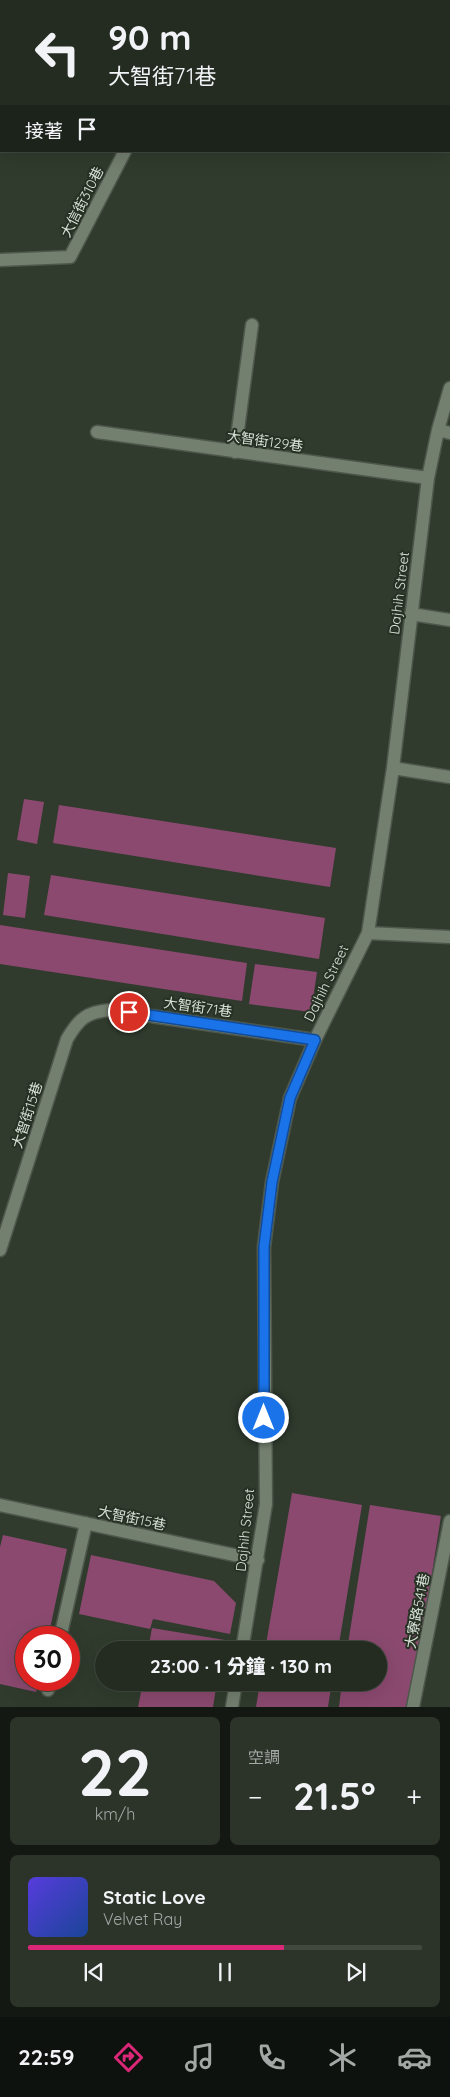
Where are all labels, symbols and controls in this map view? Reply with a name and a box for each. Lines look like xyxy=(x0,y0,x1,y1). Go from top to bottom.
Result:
text: 90 m xyxy=(108,15,191,59)
icon: left xyxy=(25,20,90,85)
text: 大智街71巷 xyxy=(108,62,216,90)
icon: arrive xyxy=(73,115,101,143)
text: 接著 xyxy=(25,119,63,143)
street label: 大信街310巷 xyxy=(57,164,107,240)
street label: 大智街129巷 xyxy=(226,427,304,455)
street label: Dajhih Street xyxy=(385,550,413,635)
street label: Dajhih Street xyxy=(300,941,352,1024)
pin xyxy=(108,991,150,1033)
street label: 大智街71巷 xyxy=(163,993,233,1021)
icon: arrive xyxy=(115,998,143,1026)
street label: 大智街15巷 xyxy=(8,1079,46,1151)
position arrow xyxy=(237,1391,289,1443)
street label: Dajhih Street xyxy=(232,1487,258,1572)
street label: 大智街15巷 xyxy=(96,1502,168,1534)
street label: 大寮路541巷 xyxy=(401,1572,433,1650)
speed limit sign: 30 xyxy=(15,1626,80,1691)
text: 23:00 · 1 分鐘 · 130 m xyxy=(150,1654,332,1678)
text: 22 xyxy=(78,1731,152,1812)
text: 空調 xyxy=(248,1747,280,1767)
text: 21.5° xyxy=(293,1772,376,1820)
text: − xyxy=(248,1779,263,1814)
text: + xyxy=(406,1779,422,1814)
text: km/h xyxy=(95,1804,135,1824)
text: Static Love xyxy=(103,1885,206,1909)
text: Velvet Ray xyxy=(103,1909,182,1929)
icon: previous xyxy=(80,1958,108,1986)
icon: pause xyxy=(211,1958,239,1986)
icon: next xyxy=(342,1958,370,1986)
icon: directions xyxy=(111,2040,146,2075)
icon: music xyxy=(182,2040,217,2075)
icon: phone xyxy=(254,2040,289,2075)
icon: climate xyxy=(325,2040,360,2075)
icon: car xyxy=(397,2040,432,2075)
text: 22:59 xyxy=(18,2043,74,2071)

